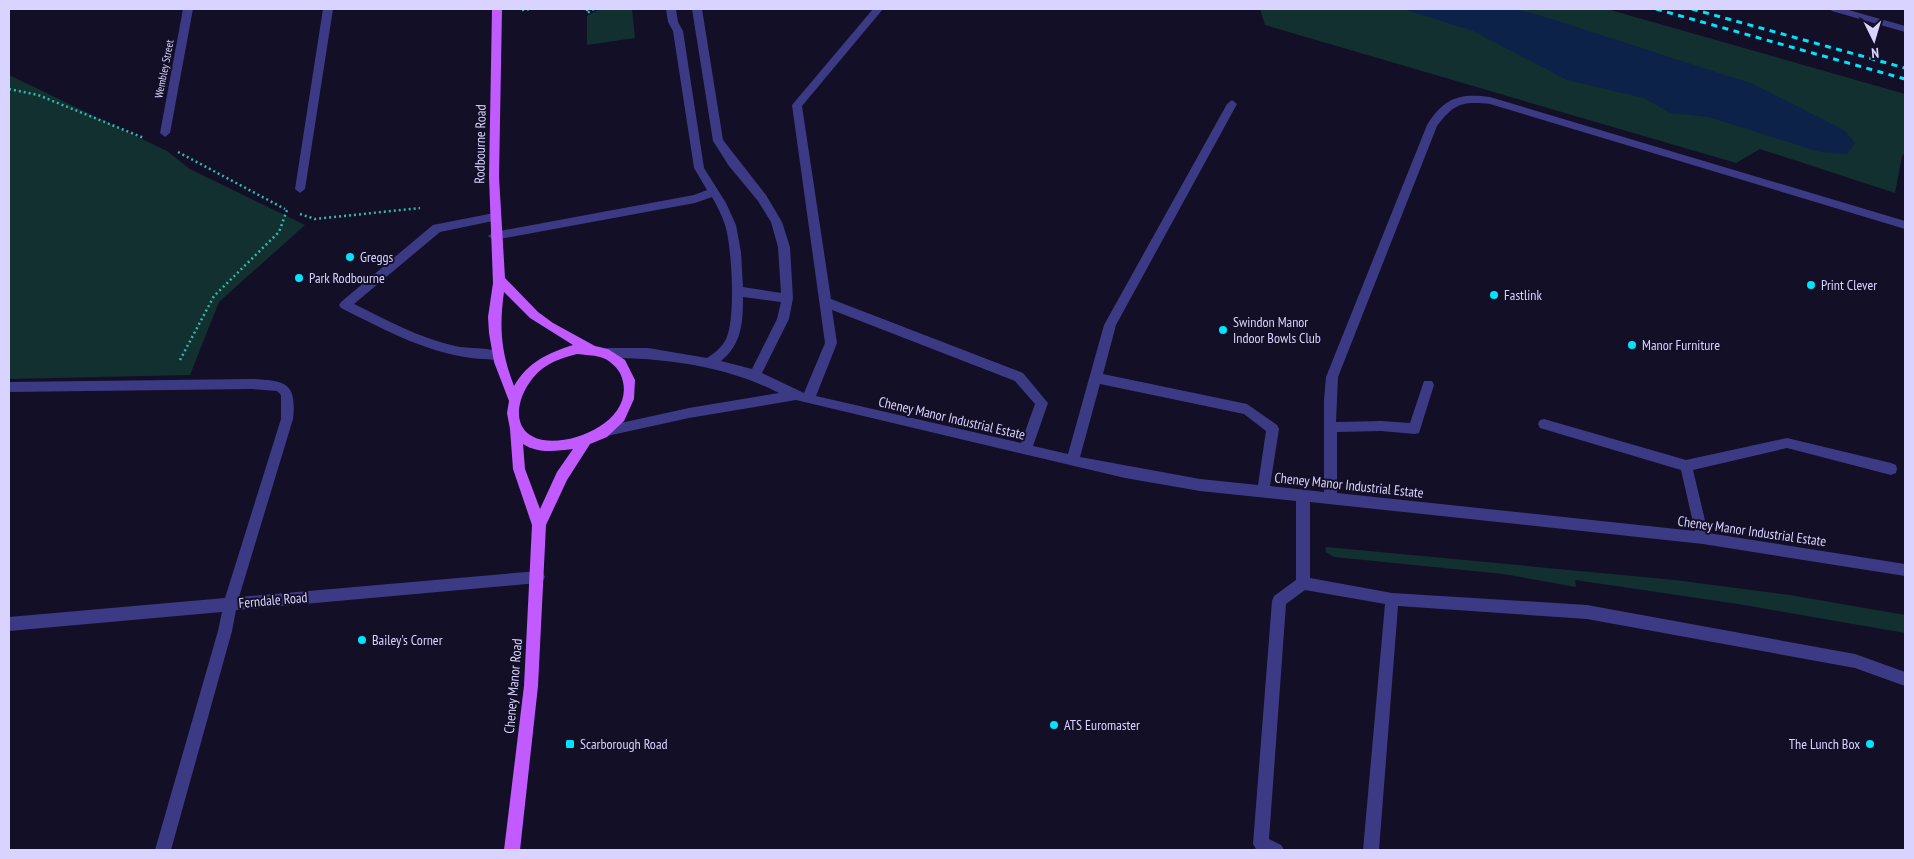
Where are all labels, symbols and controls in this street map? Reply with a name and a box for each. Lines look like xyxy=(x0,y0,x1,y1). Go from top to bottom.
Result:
north arrow xyxy=(1849,15,1899,65)
street label: Wembley Street xyxy=(151,39,177,99)
text: N xyxy=(1871,44,1880,62)
street label: Rodbourne Road xyxy=(470,104,490,184)
place label: Greggs xyxy=(360,248,393,266)
marker: Greggs xyxy=(344,251,356,263)
place label: Park Rodbourne xyxy=(309,269,385,287)
marker: Park Rodbourne xyxy=(293,272,305,284)
place label: Print Clever xyxy=(1821,276,1877,294)
marker: Print Clever xyxy=(1805,279,1817,291)
place label: Fastlink xyxy=(1504,286,1542,304)
marker: Fastlink xyxy=(1488,289,1500,301)
place label: Swindon Manor Indoor Bowls Club xyxy=(1233,313,1321,347)
marker: Swindon Manor Indoor Bowls Club xyxy=(1217,324,1229,336)
place label: Manor Furniture xyxy=(1642,336,1720,354)
marker: Manor Furniture xyxy=(1626,339,1638,351)
street label: Cheney Manor Industrial Estate xyxy=(877,392,1027,444)
street label: Cheney Manor Industrial Estate xyxy=(1274,468,1425,502)
street label: Cheney Manor Industrial Estate xyxy=(1677,512,1828,550)
street label: Ferndale Road xyxy=(238,588,308,612)
place label: Bailey's Corner xyxy=(372,631,443,649)
marker: Bailey's Corner xyxy=(356,634,368,646)
street label: Cheney Manor Road xyxy=(500,638,526,734)
place label: ATS Euromaster xyxy=(1064,716,1140,734)
marker: ATS Euromaster xyxy=(1048,719,1060,731)
place label: Scarborough Road xyxy=(580,735,668,753)
place label: The Lunch Box xyxy=(1789,735,1860,753)
marker: Scarborough Road xyxy=(564,738,576,750)
marker: The Lunch Box xyxy=(1864,738,1876,750)

